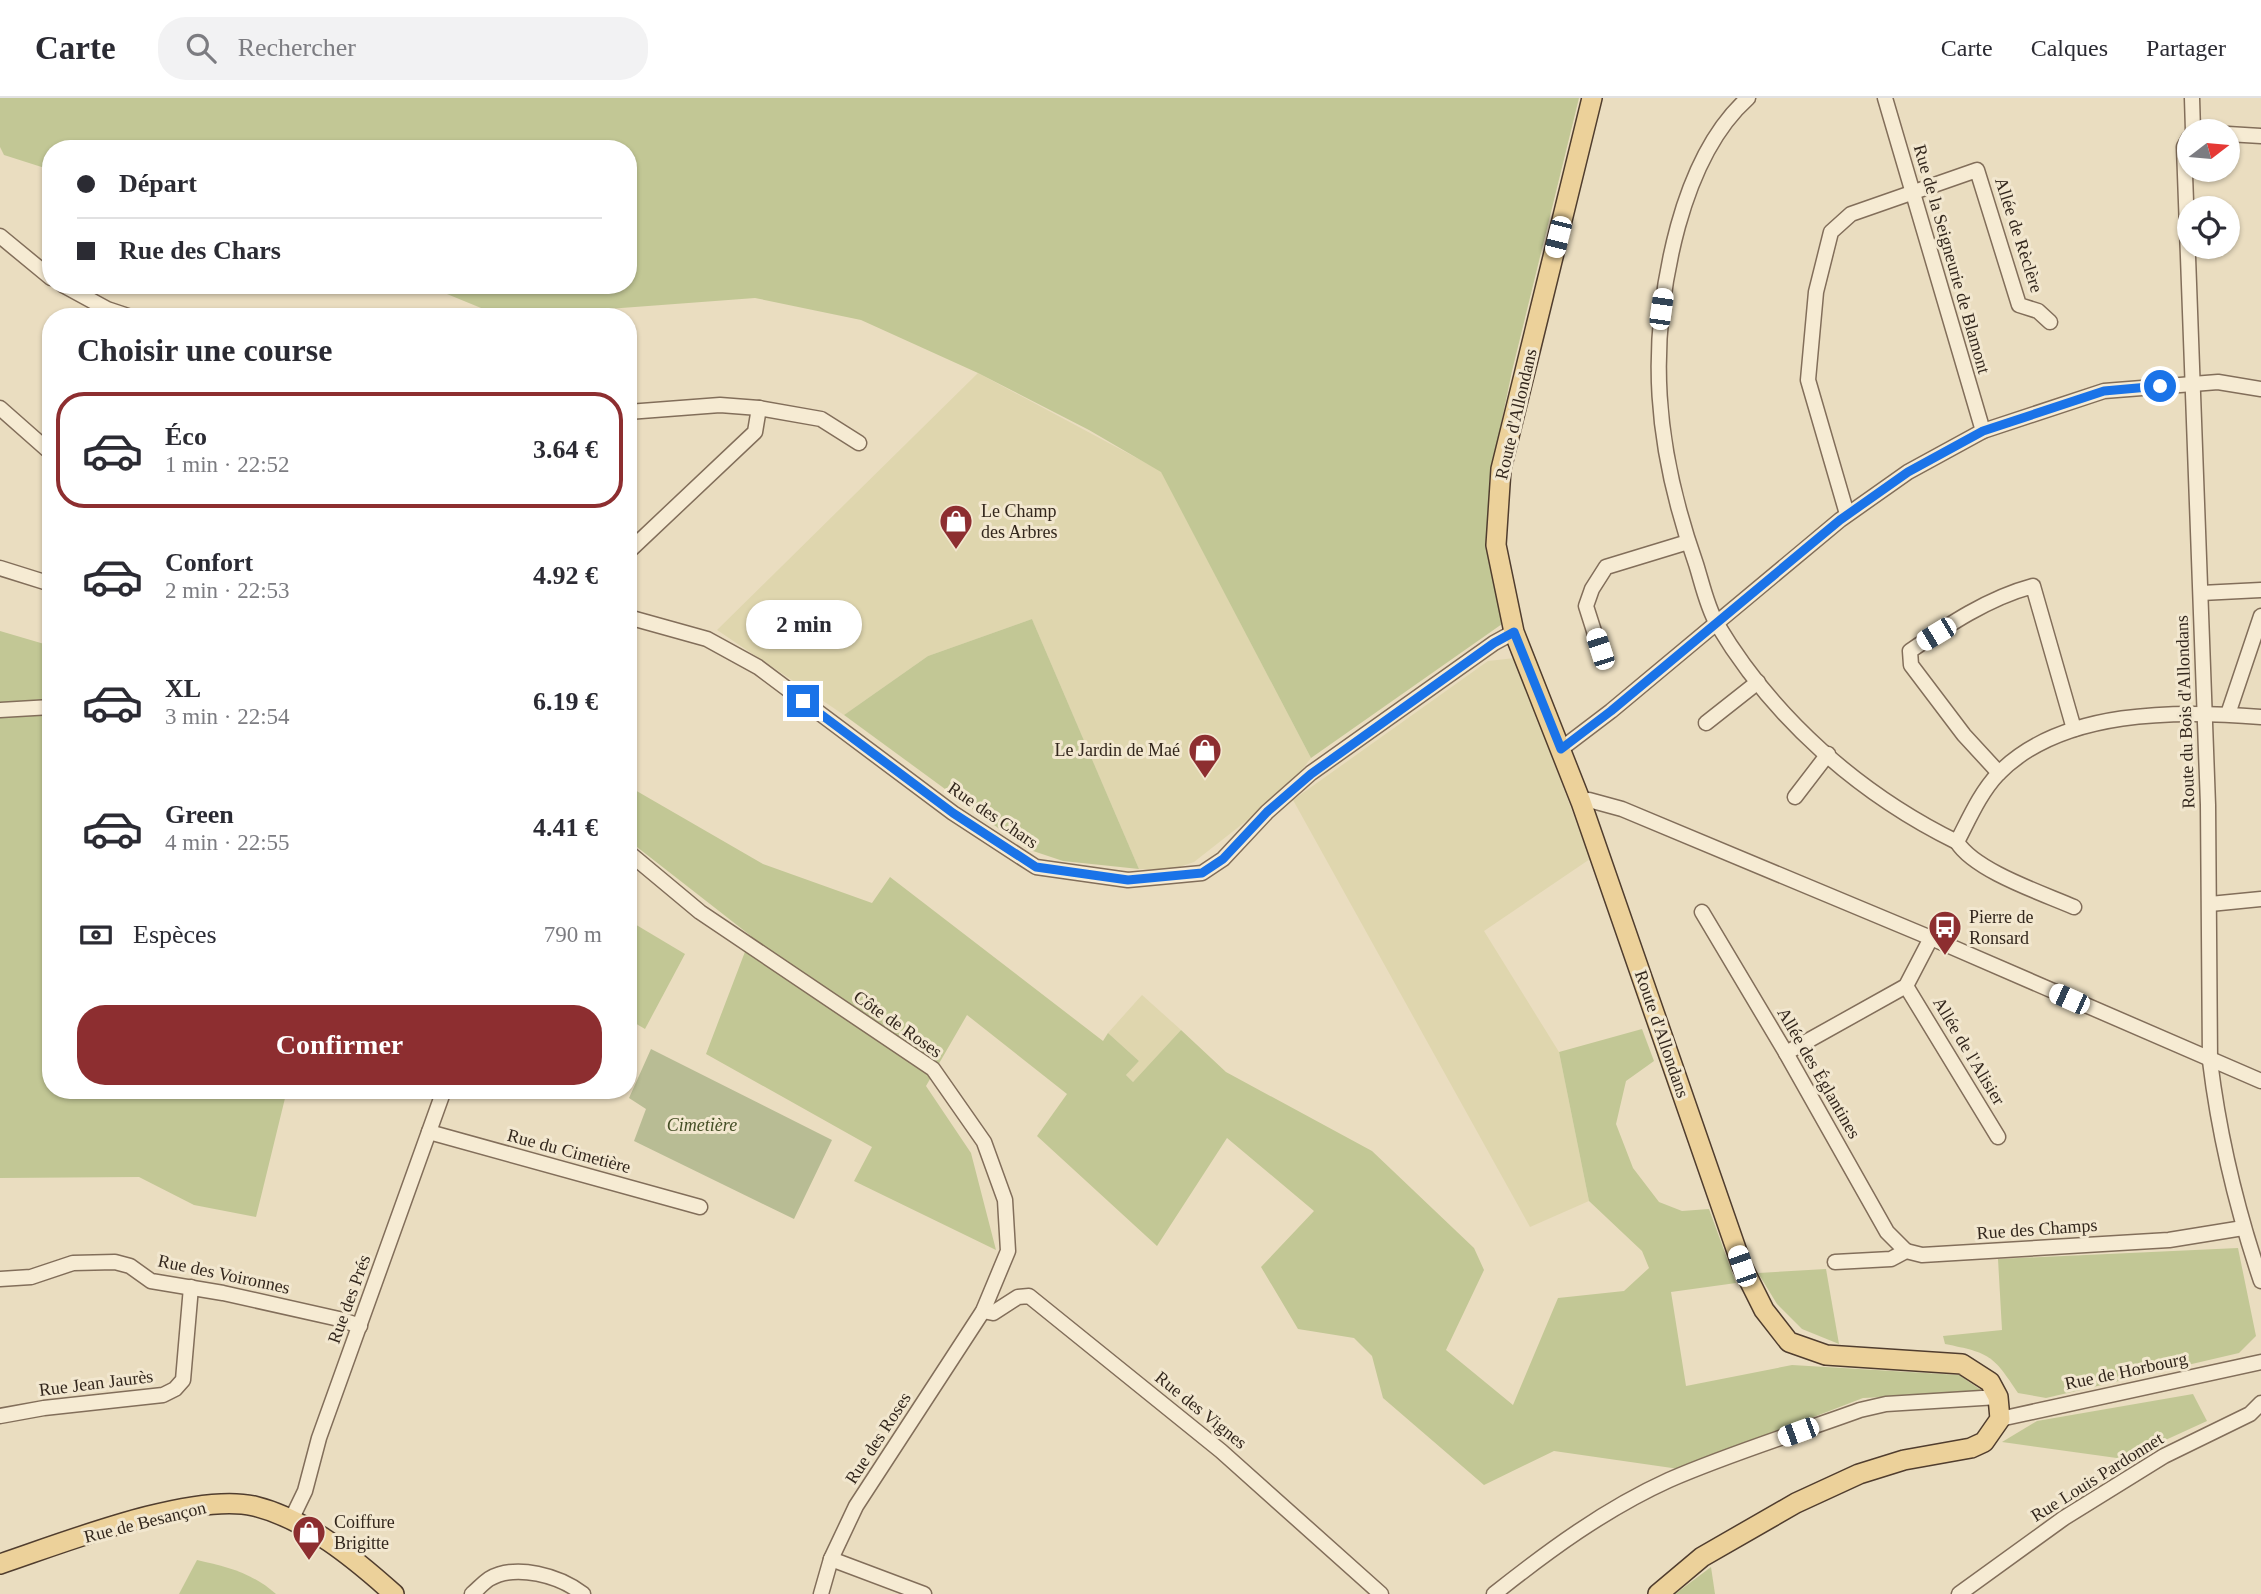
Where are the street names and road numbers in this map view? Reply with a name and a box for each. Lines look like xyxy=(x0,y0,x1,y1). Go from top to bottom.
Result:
street label: Rue de la Seigneurie de Blamont xyxy=(1910,142,1994,376)
street label: Allée de Rèclère xyxy=(1991,175,2047,295)
street label: Route d'Allondans xyxy=(1491,347,1541,481)
street label: Route du Bois d'Allondans xyxy=(2172,615,2198,809)
street label: Rue des Chars xyxy=(944,778,1042,852)
street label: Route d'Allondans xyxy=(1631,968,1693,1100)
street label: Côte de Roses xyxy=(850,986,946,1062)
street label: Allée de l'Alisier xyxy=(1929,993,2009,1109)
street label: Allée des Églantines xyxy=(1773,1003,1866,1142)
street label: Rue du Cimetière xyxy=(505,1125,633,1177)
street label: Rue des Champs xyxy=(1976,1215,2098,1243)
street label: Rue des Voironnes xyxy=(156,1250,292,1298)
street label: Rue des Prés xyxy=(324,1252,374,1346)
street label: Rue de Horbourg xyxy=(2063,1348,2189,1394)
street label: Rue Jean Jaurès xyxy=(38,1366,154,1400)
street label: Rue des Vignes xyxy=(1151,1367,1251,1453)
street label: Rue des Roses xyxy=(841,1389,915,1487)
street label: Rue Louis Pardonnet xyxy=(2027,1428,2167,1526)
street label: Rue de Besançon xyxy=(82,1497,208,1547)

